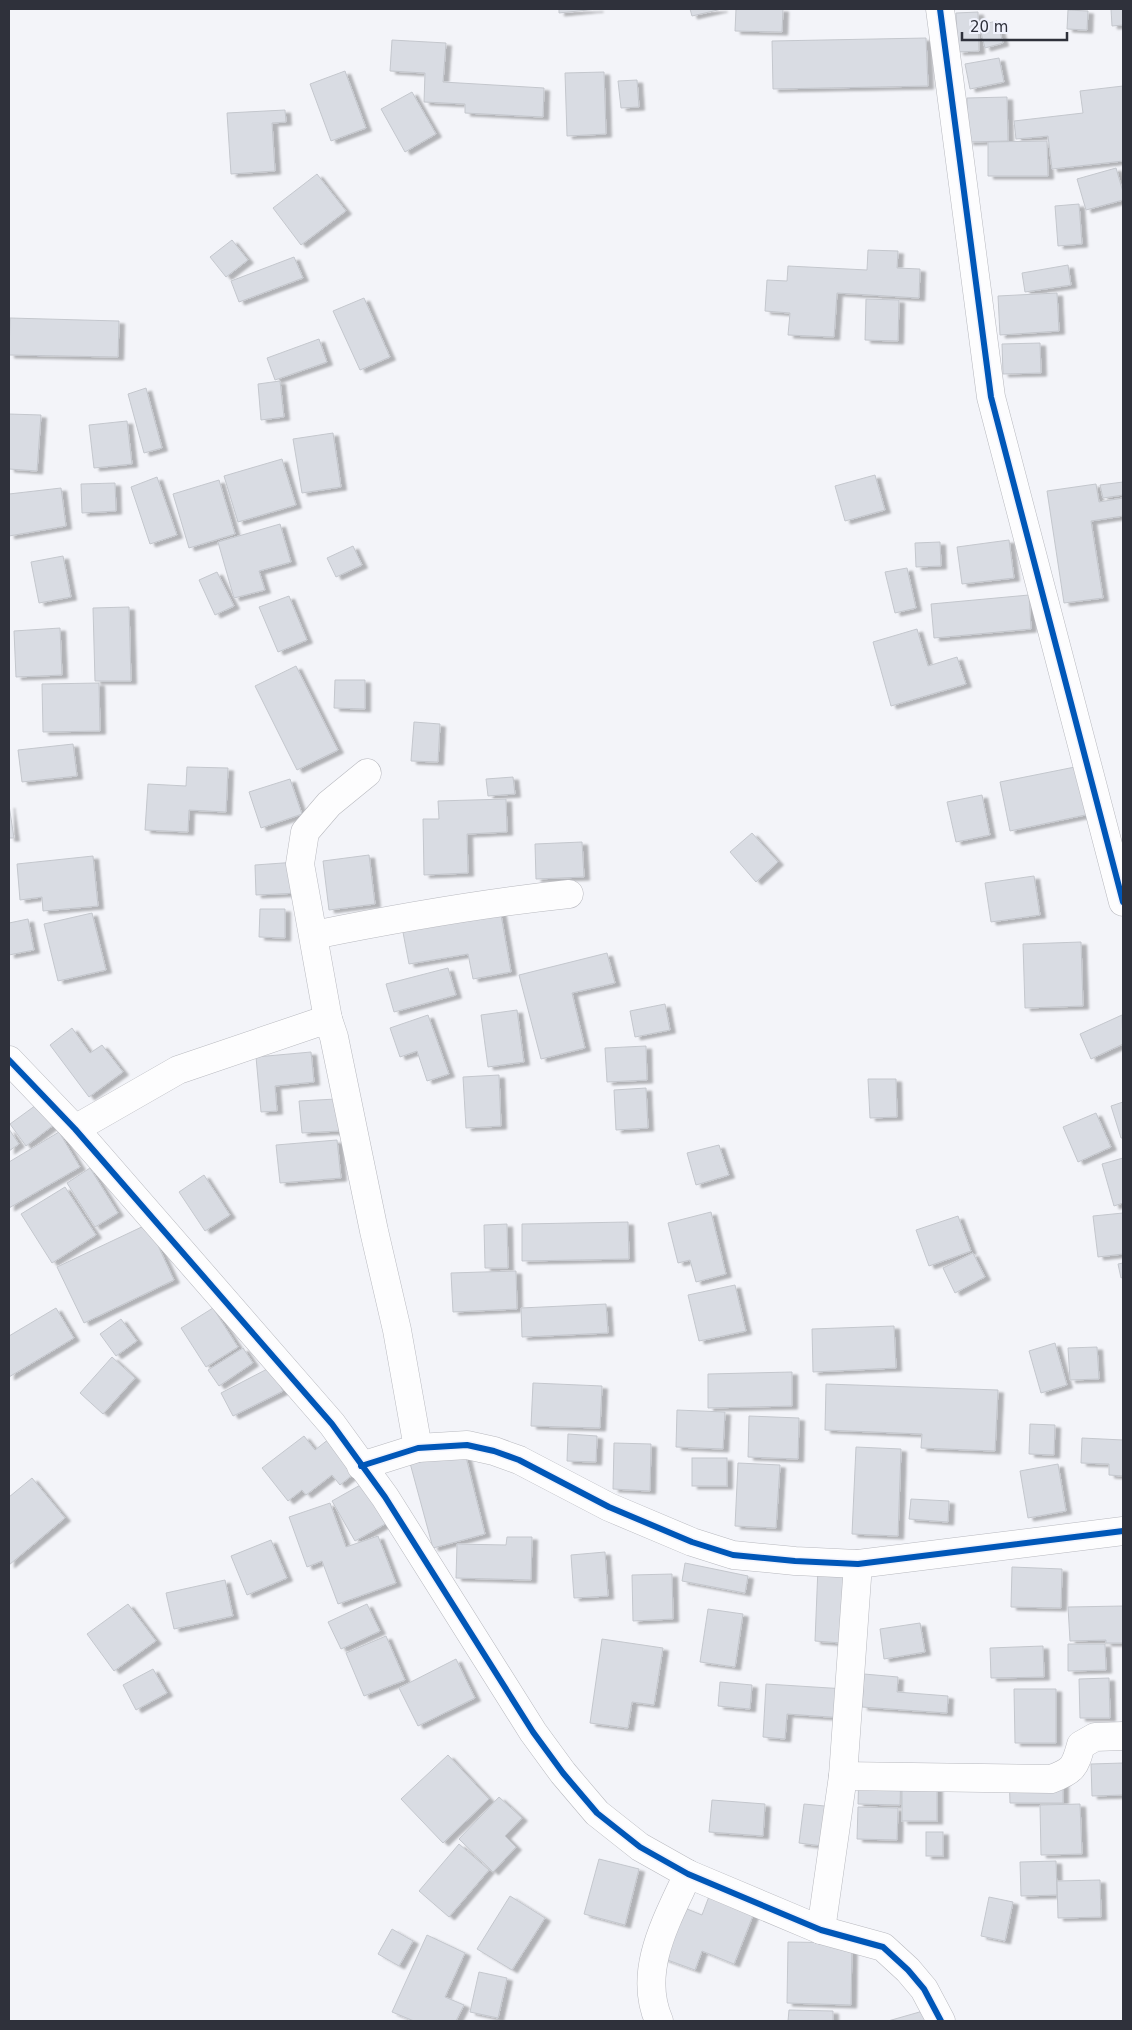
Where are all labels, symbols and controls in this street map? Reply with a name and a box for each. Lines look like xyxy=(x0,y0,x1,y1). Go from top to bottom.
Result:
scale bar xyxy=(962,10,1067,42)
text: 20 m xyxy=(970,18,1008,36)

